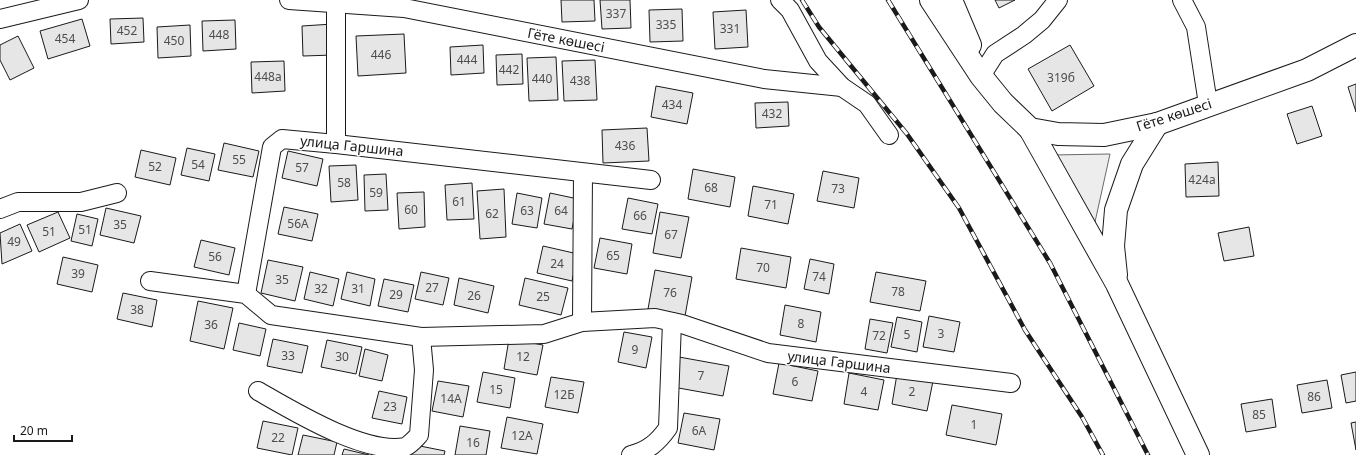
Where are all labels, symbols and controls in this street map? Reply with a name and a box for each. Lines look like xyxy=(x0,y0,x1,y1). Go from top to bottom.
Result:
house number: 337 xyxy=(606,5,626,22)
house number: 335 xyxy=(656,16,676,33)
house number: 331 xyxy=(720,20,740,37)
house number: 452 xyxy=(117,22,137,39)
street label: Гёте көшесі xyxy=(526,23,606,56)
house number: 448 xyxy=(209,26,229,43)
house number: 454 xyxy=(55,30,75,47)
house number: 450 xyxy=(164,32,184,49)
house number: 446 xyxy=(371,46,391,63)
house number: 444 xyxy=(457,51,477,68)
house number: 442 xyxy=(499,61,519,78)
house number: 448а xyxy=(254,68,282,85)
house number: 319б xyxy=(1047,69,1075,86)
house number: 440 xyxy=(532,70,552,87)
house number: 438 xyxy=(570,72,590,89)
street label: Гёте көшесі xyxy=(1134,93,1214,136)
house number: 434 xyxy=(662,96,682,113)
house number: 432 xyxy=(762,105,782,122)
street label: улица Гаршина xyxy=(299,131,405,160)
house number: 436 xyxy=(615,137,635,154)
house number: 55 xyxy=(232,151,246,168)
house number: 54 xyxy=(191,156,205,173)
house number: 52 xyxy=(148,158,162,175)
house number: 57 xyxy=(295,159,309,176)
house number: 424а xyxy=(1188,171,1216,188)
house number: 58 xyxy=(337,174,351,191)
house number: 68 xyxy=(704,179,718,196)
house number: 73 xyxy=(831,180,845,197)
house number: 59 xyxy=(369,184,383,201)
house number: 61 xyxy=(452,193,466,210)
house number: 71 xyxy=(764,196,778,213)
house number: 60 xyxy=(404,201,418,218)
house number: 63 xyxy=(520,202,534,219)
house number: 64 xyxy=(554,202,568,219)
house number: 62 xyxy=(485,205,499,222)
house number: 66 xyxy=(633,207,647,224)
house number: 56А xyxy=(287,215,309,232)
house number: 35 xyxy=(113,216,127,233)
house number: 51 xyxy=(78,221,92,238)
house number: 51 xyxy=(42,223,56,240)
house number: 67 xyxy=(664,226,678,243)
house number: 49 xyxy=(7,233,21,250)
house number: 65 xyxy=(606,247,620,264)
house number: 56 xyxy=(208,248,222,265)
house number: 24 xyxy=(550,255,564,272)
house number: 70 xyxy=(756,259,770,276)
house number: 39 xyxy=(71,265,85,282)
house number: 74 xyxy=(812,268,826,285)
house number: 35 xyxy=(275,271,289,288)
house number: 27 xyxy=(425,279,439,296)
house number: 32 xyxy=(314,280,328,297)
house number: 31 xyxy=(351,280,365,297)
house number: 78 xyxy=(891,283,905,300)
house number: 76 xyxy=(663,284,677,301)
house number: 29 xyxy=(389,286,403,303)
house number: 26 xyxy=(467,287,481,304)
house number: 25 xyxy=(536,288,550,305)
house number: 38 xyxy=(130,301,144,318)
house number: 8 xyxy=(798,315,805,332)
house number: 36 xyxy=(204,316,218,333)
house number: 3 xyxy=(938,325,945,342)
house number: 5 xyxy=(904,326,911,343)
house number: 72 xyxy=(872,327,886,344)
house number: 9 xyxy=(632,341,639,358)
street label: улица Гаршина xyxy=(786,346,892,377)
house number: 33 xyxy=(281,347,295,364)
house number: 30 xyxy=(335,348,349,365)
house number: 12 xyxy=(516,348,530,365)
house number: 7 xyxy=(698,367,705,384)
house number: 6 xyxy=(792,373,799,390)
house number: 15 xyxy=(489,381,503,398)
house number: 4 xyxy=(861,383,868,400)
house number: 2 xyxy=(909,383,916,400)
house number: 12Б xyxy=(553,386,575,403)
house number: 86 xyxy=(1307,388,1321,405)
house number: 14А xyxy=(440,390,462,407)
house number: 23 xyxy=(383,398,397,415)
house number: 85 xyxy=(1252,406,1266,423)
house number: 1 xyxy=(971,416,977,433)
scale bar xyxy=(14,417,72,443)
text: 20 m xyxy=(20,422,48,439)
house number: 6А xyxy=(692,422,707,439)
house number: 12А xyxy=(511,427,533,444)
house number: 22 xyxy=(271,429,285,446)
house number: 16 xyxy=(466,434,480,451)

